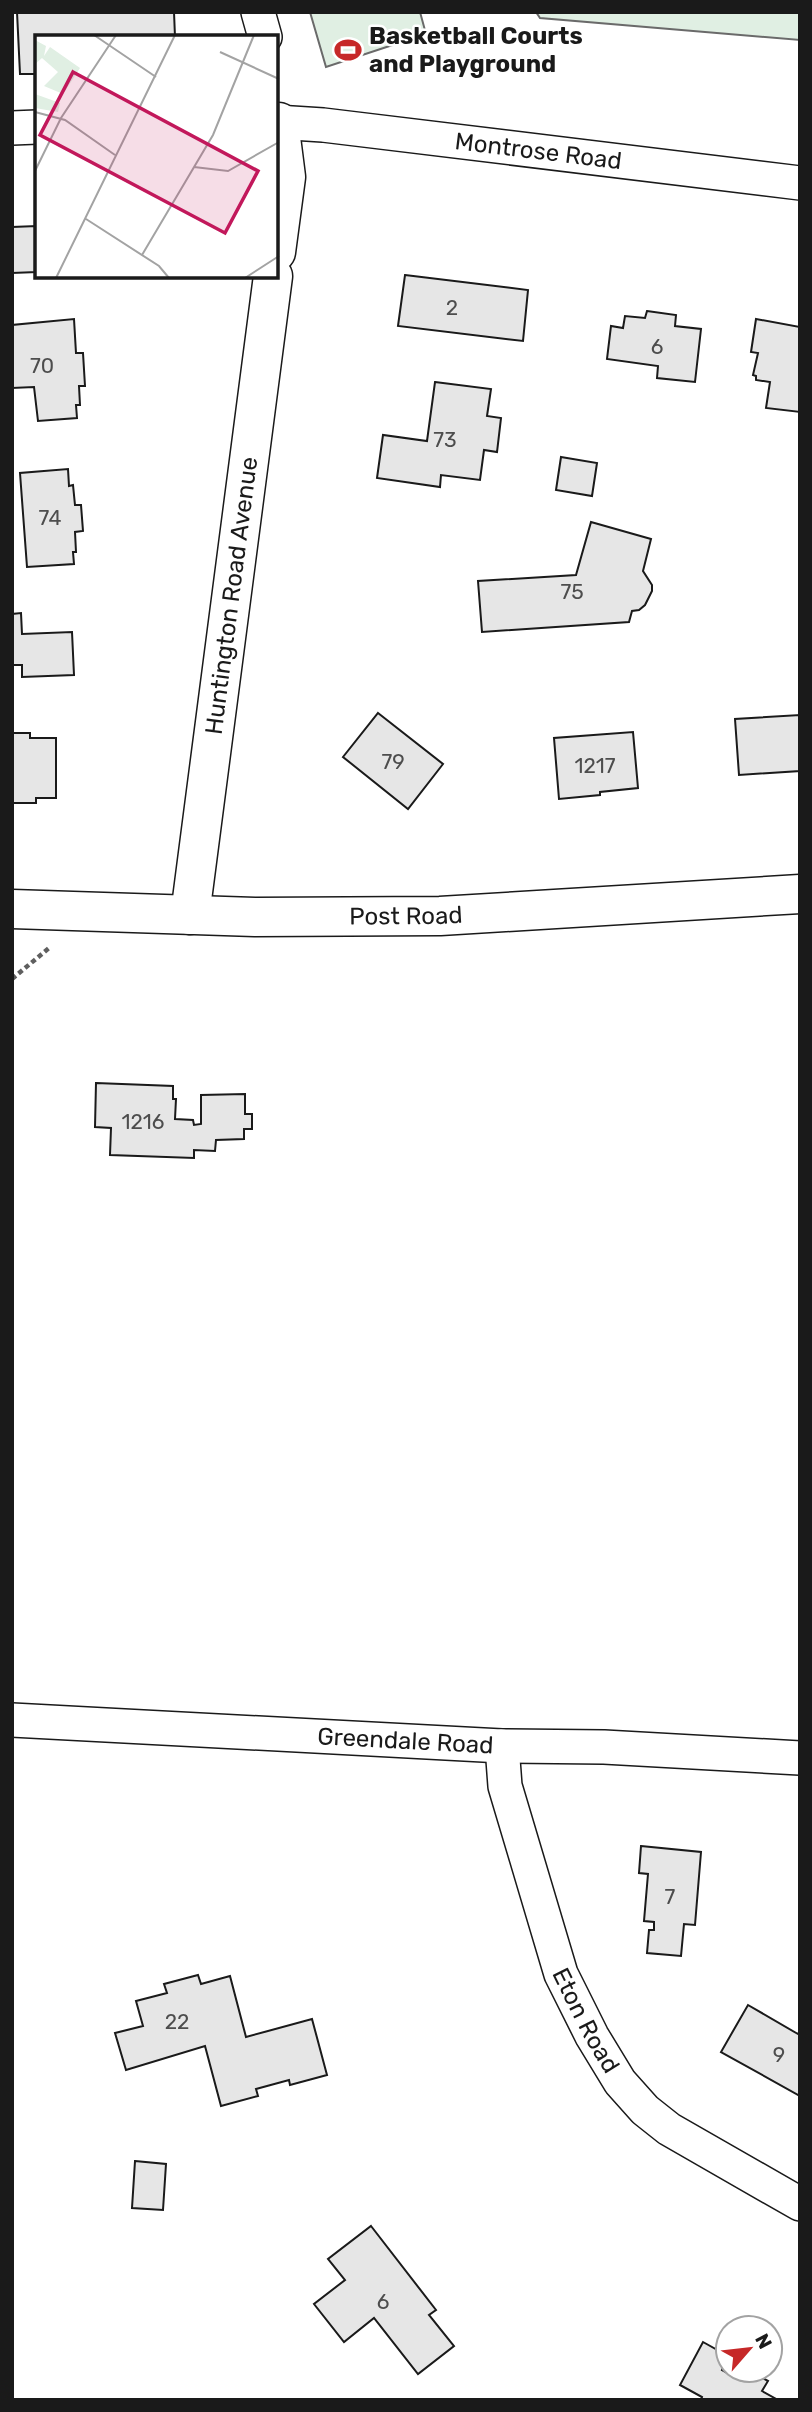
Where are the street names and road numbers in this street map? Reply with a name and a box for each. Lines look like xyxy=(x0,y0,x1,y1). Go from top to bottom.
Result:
street label: Montrose Road xyxy=(453,127,623,175)
street label: Huntington Road Avenue xyxy=(200,455,263,736)
street label: Post Road xyxy=(349,901,463,930)
street label: Greendale Road xyxy=(317,1722,494,1760)
street label: Eton Road xyxy=(546,1964,625,2078)

